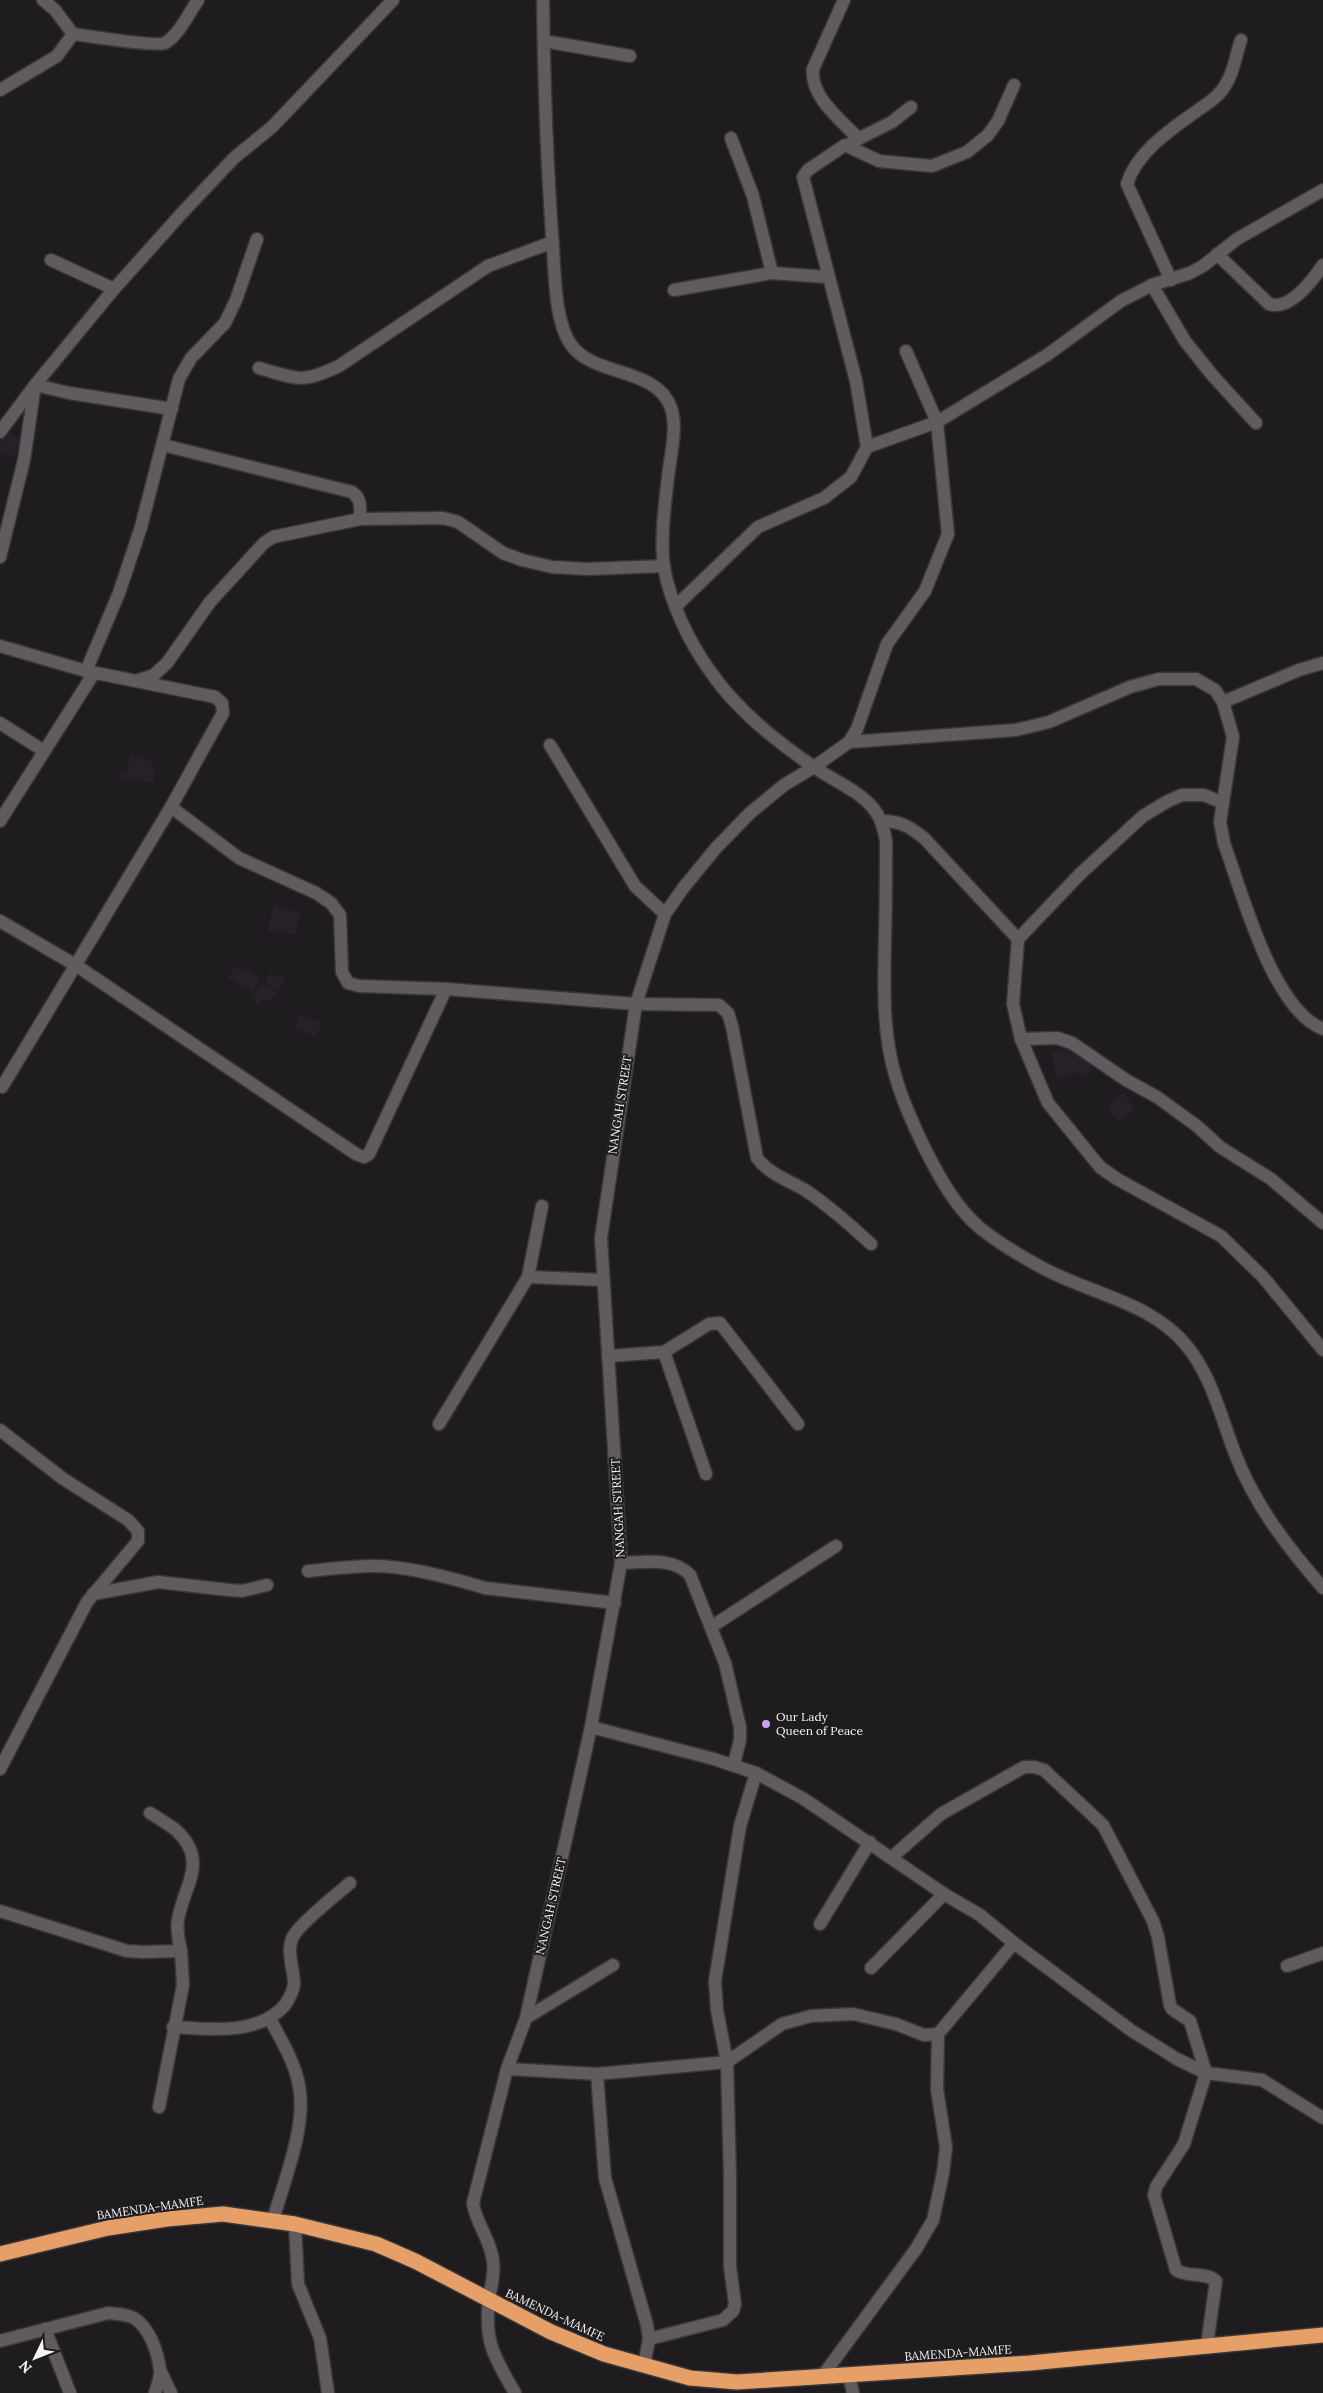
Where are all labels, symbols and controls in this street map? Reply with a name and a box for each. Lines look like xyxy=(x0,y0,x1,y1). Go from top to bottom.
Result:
street label: NANGAH STREET xyxy=(604,1054,635,1155)
street label: NANGAH STREET xyxy=(607,1458,628,1558)
place label: Our Lady Queen of Peace xyxy=(776,1709,863,1738)
marker: Our Lady Queen of Peace xyxy=(760,1718,772,1730)
street label: NANGAH STREET xyxy=(532,1855,569,1956)
street label: BAMENDA-MAMFE xyxy=(96,2193,204,2222)
street label: BAMENDA-MAMFE xyxy=(503,2285,607,2344)
north arrow xyxy=(10,2333,60,2383)
street label: BAMENDA-MAMFE xyxy=(904,2341,1012,2364)
text: N xyxy=(15,2357,36,2377)

